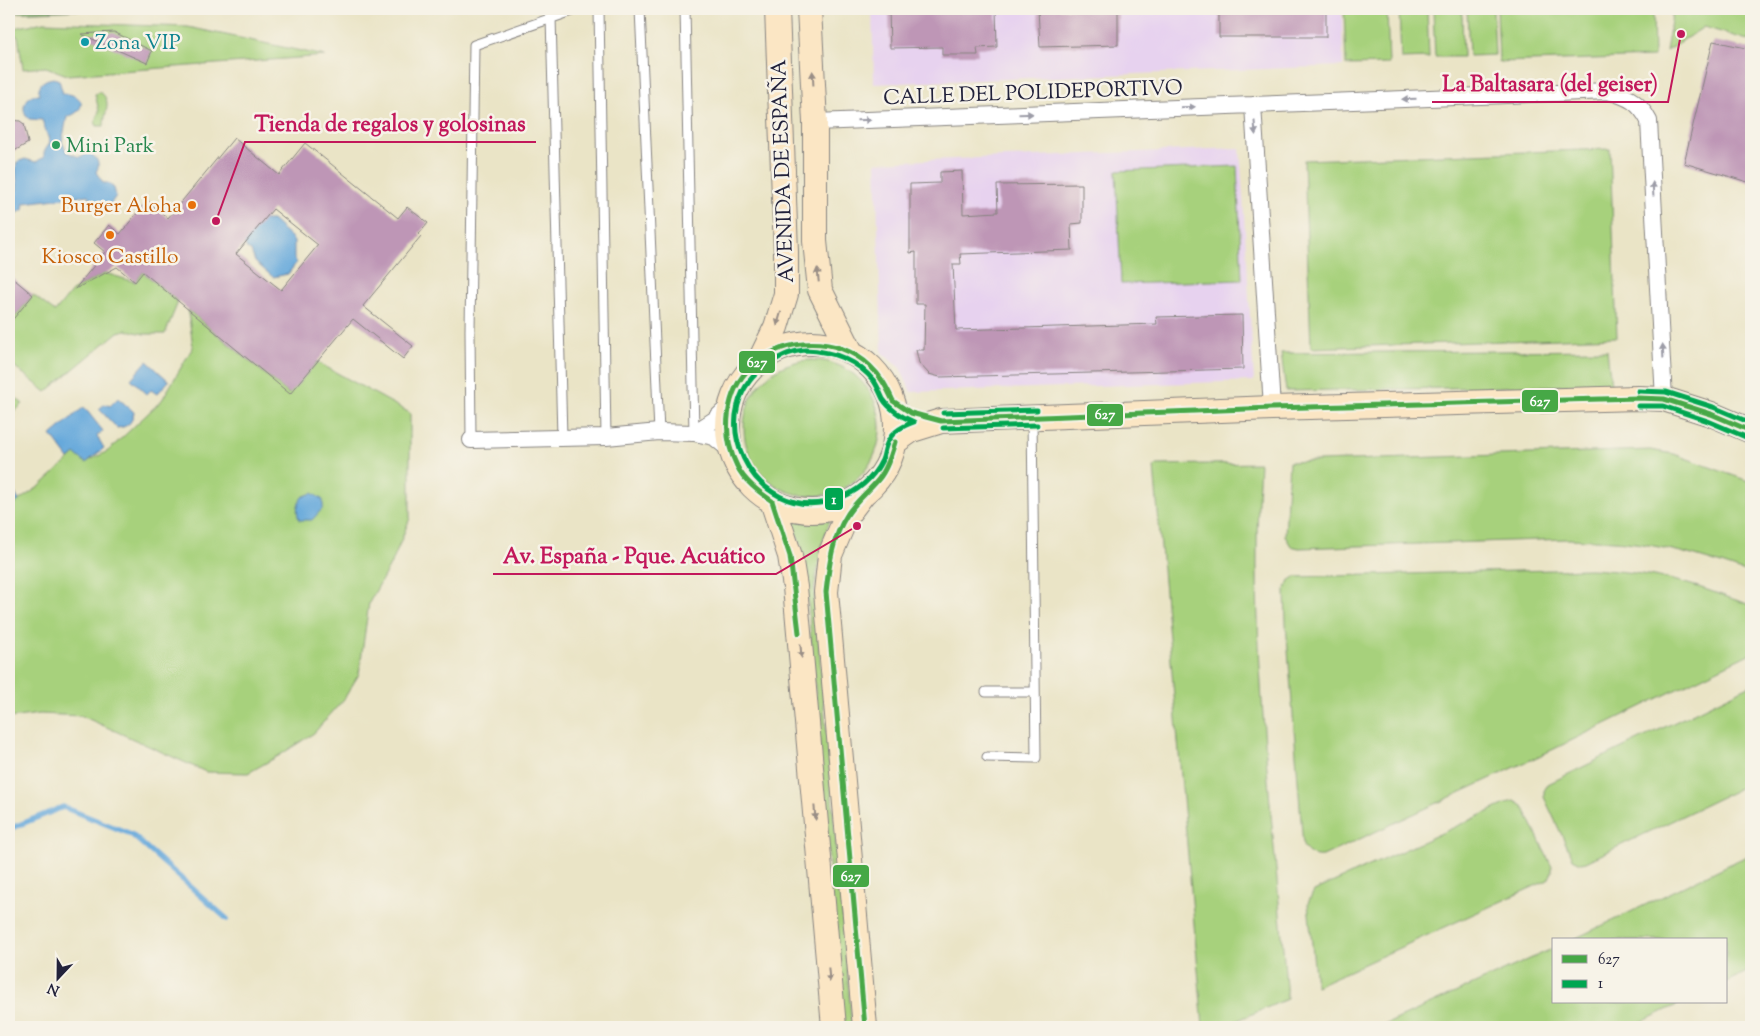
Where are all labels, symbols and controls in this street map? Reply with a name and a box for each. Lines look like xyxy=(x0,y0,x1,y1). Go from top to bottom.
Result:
place label: Zona VIP xyxy=(95,29,181,59)
marker: Zona VIP xyxy=(79,36,91,48)
street label: AVENIDA DE ESPAÑA xyxy=(765,58,803,283)
callout: La Baltasara (del geiser) xyxy=(1432,65,1668,102)
one-way arrow xyxy=(808,70,816,86)
text: La Baltasara (del geiser) xyxy=(1442,70,1658,102)
street label: CALLE DEL POLIDEPORTIVO xyxy=(883,74,1183,114)
one-way arrow xyxy=(1401,95,1417,103)
one-way arrow xyxy=(1181,103,1197,111)
callout: Tienda de regalos y golosinas xyxy=(245,105,536,142)
one-way arrow xyxy=(1018,109,1034,117)
text: Tienda de regalos y golosinas xyxy=(254,110,526,142)
one-way arrow xyxy=(856,116,872,124)
one-way arrow xyxy=(1251,120,1259,136)
place label: Mini Park xyxy=(66,132,155,162)
marker: Mini Park xyxy=(50,139,62,151)
one-way arrow xyxy=(1648,180,1656,196)
place label: Burger Aloha xyxy=(60,192,182,222)
marker: Burger Aloha xyxy=(186,199,198,211)
marker: Kiosco Castillo xyxy=(104,229,116,241)
place label: Kiosco Castillo xyxy=(42,243,178,273)
one-way arrow xyxy=(814,267,822,283)
one-way arrow xyxy=(774,311,782,326)
one-way arrow xyxy=(1658,342,1666,358)
line badge: 627 xyxy=(738,350,776,374)
text: 627 xyxy=(747,354,768,374)
line badge: 627 xyxy=(1521,389,1559,413)
text: 627 xyxy=(1530,393,1551,413)
line badge: 627 xyxy=(1086,403,1124,427)
text: 627 xyxy=(1095,406,1116,426)
line badge: 1 xyxy=(824,487,844,511)
text: 1 xyxy=(832,491,837,511)
callout: Av. España - Pque. Acuático xyxy=(493,537,776,574)
text: Av. España - Pque. Acuático xyxy=(503,542,765,574)
one-way arrow xyxy=(797,644,805,660)
one-way arrow xyxy=(811,806,819,822)
line badge: 627 xyxy=(832,864,870,888)
text: 627 xyxy=(841,868,862,888)
legend xyxy=(1552,938,1728,1004)
text: 627 xyxy=(1598,950,1620,971)
north arrow xyxy=(32,954,82,1004)
one-way arrow xyxy=(826,967,834,983)
text: 1 xyxy=(1598,974,1603,995)
text: N xyxy=(45,977,63,1000)

